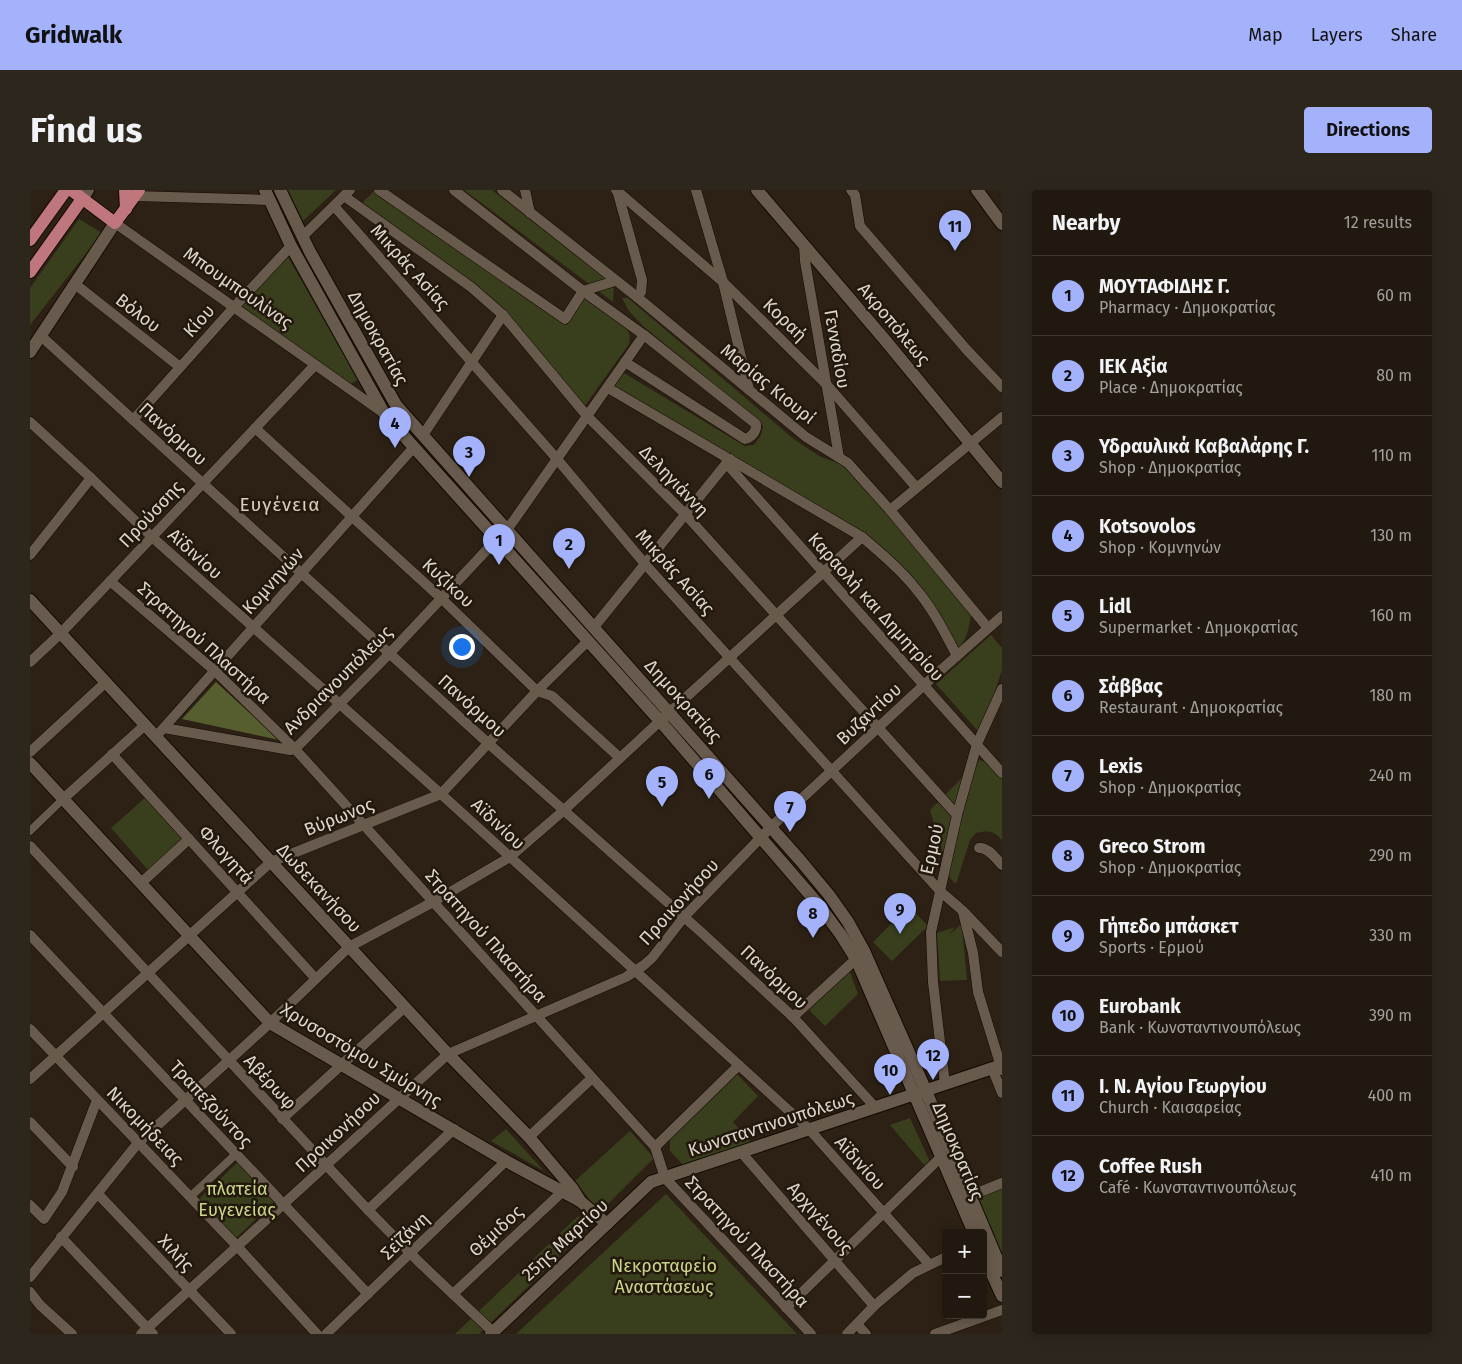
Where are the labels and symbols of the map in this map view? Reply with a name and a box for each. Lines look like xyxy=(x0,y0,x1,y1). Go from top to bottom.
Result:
pin: 11 xyxy=(939,210,971,251)
street label: Μικράς Ασίας xyxy=(366,220,455,315)
street label: Μπουμπουλίνας xyxy=(179,242,297,334)
street label: Ακροπόλεως xyxy=(853,278,935,370)
street label: Δημοκρατίας xyxy=(343,287,413,390)
street label: Βόλου xyxy=(111,289,165,337)
street label: Κοραή xyxy=(758,294,812,346)
street label: Κίου xyxy=(179,300,219,342)
street label: Γενναδίου xyxy=(819,308,855,390)
street label: Μαρίας Κιουρί xyxy=(716,339,820,429)
street label: Πανόρμου xyxy=(134,398,212,470)
pin: 4 xyxy=(379,407,411,448)
pin: 3 xyxy=(453,436,485,477)
street label: Δεληγιάννη xyxy=(635,441,713,521)
street label: Προύσσης xyxy=(114,475,188,552)
district label: Ευγένεια xyxy=(240,493,320,516)
street label: Αϊδινίου xyxy=(163,524,227,584)
pin: 1 xyxy=(483,524,515,565)
street label: Μικράς Ασίας xyxy=(631,525,720,620)
pin: 2 xyxy=(553,528,585,569)
street label: Καραολή και Δημητρίου xyxy=(803,528,949,686)
street label: Κομνηνών xyxy=(237,543,309,619)
street label: Κυζίκου xyxy=(417,553,479,613)
street label: Στρατηγού Πλαστήρα xyxy=(133,577,275,709)
street label: Ανδριανουπόλεως xyxy=(279,621,397,739)
your location xyxy=(449,634,475,660)
street label: Δημοκρατίας xyxy=(640,655,727,748)
street label: Πανόρμου xyxy=(433,670,511,742)
street label: Βυζαντίου xyxy=(832,678,906,750)
pin: 6 xyxy=(693,758,725,799)
pin: 5 xyxy=(646,766,678,807)
pin: 7 xyxy=(774,791,806,832)
street label: Βύρωνος xyxy=(301,793,378,841)
street label: Αϊδινίου xyxy=(467,794,529,854)
street label: Φλογητά xyxy=(194,821,258,889)
street label: Ερμού xyxy=(915,821,949,877)
street label: Δωδεκανήσου xyxy=(272,839,366,937)
street label: Προικονήσου xyxy=(634,854,724,950)
street label: Στρατηγού Πλαστήρα xyxy=(420,865,552,1007)
pin: 9 xyxy=(884,893,916,934)
pin: 8 xyxy=(797,897,829,938)
street label: Πανόρμου xyxy=(736,940,812,1014)
street label: Χρυσοστόμου Σμύρνης xyxy=(276,998,446,1112)
pin: 12 xyxy=(917,1039,949,1080)
street label: Αβέρωφ xyxy=(239,1050,301,1114)
pin: 10 xyxy=(874,1054,906,1095)
street label: Τραπεζούντος xyxy=(165,1056,257,1152)
street label: Νικομήδειας xyxy=(102,1082,188,1170)
street label: Προικονήσου xyxy=(291,1087,385,1177)
street label: Κωνσταντινουπόλεως xyxy=(685,1087,857,1161)
street label: Δημοκρατίας xyxy=(927,1099,989,1204)
street label: Αϊδινίου xyxy=(830,1131,890,1195)
street label: Στρατηγού Πλαστήρα xyxy=(680,1172,814,1312)
street label: Αρχιγένους xyxy=(783,1177,858,1259)
park label: πλατεία Ευγενείας xyxy=(198,1178,276,1221)
street label: 25ης Μαρτίου xyxy=(517,1194,613,1286)
street label: Θέμιδος xyxy=(464,1200,528,1261)
street label: Σεϊζάνη xyxy=(376,1208,434,1264)
street label: Χιλής xyxy=(153,1230,199,1276)
park label: Νεκροταφείο Αναστάσεως xyxy=(611,1255,717,1298)

